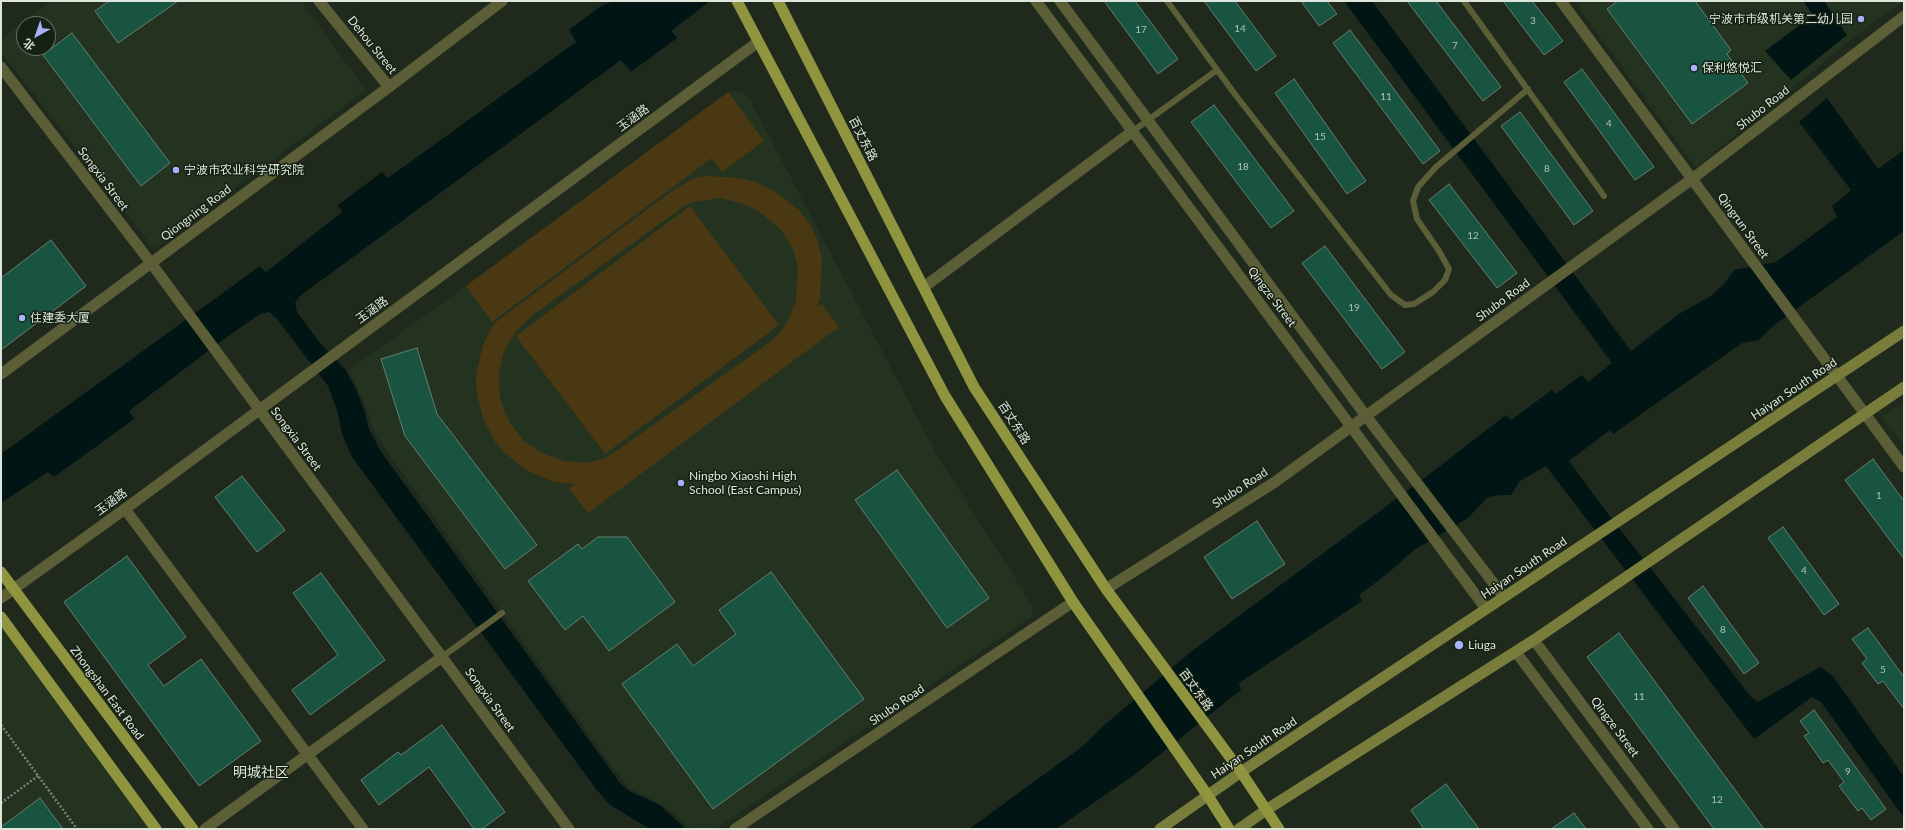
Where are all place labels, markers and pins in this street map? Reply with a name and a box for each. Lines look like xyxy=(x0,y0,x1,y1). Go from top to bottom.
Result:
place label: 宁波市市级机关第二幼儿园 xyxy=(1709,12,1853,26)
marker: 宁波市市级机关第二幼儿园 xyxy=(1856,14,1866,24)
place label: 保利悠悦汇 xyxy=(1702,61,1762,75)
marker: 保利悠悦汇 xyxy=(1689,63,1699,73)
place label: 宁波市农业科学研究院 xyxy=(184,163,304,177)
marker: 宁波市农业科学研究院 xyxy=(171,165,181,175)
place label: 住建委大厦 xyxy=(30,311,90,325)
marker: 住建委大厦 xyxy=(17,313,27,323)
place label: Ningbo Xiaoshi High School (East Campus) xyxy=(689,469,801,497)
marker: Ningbo Xiaoshi High School (East Campus) xyxy=(676,478,686,488)
place label: Liuga xyxy=(1468,638,1496,652)
marker: Liuga xyxy=(1453,639,1465,651)

